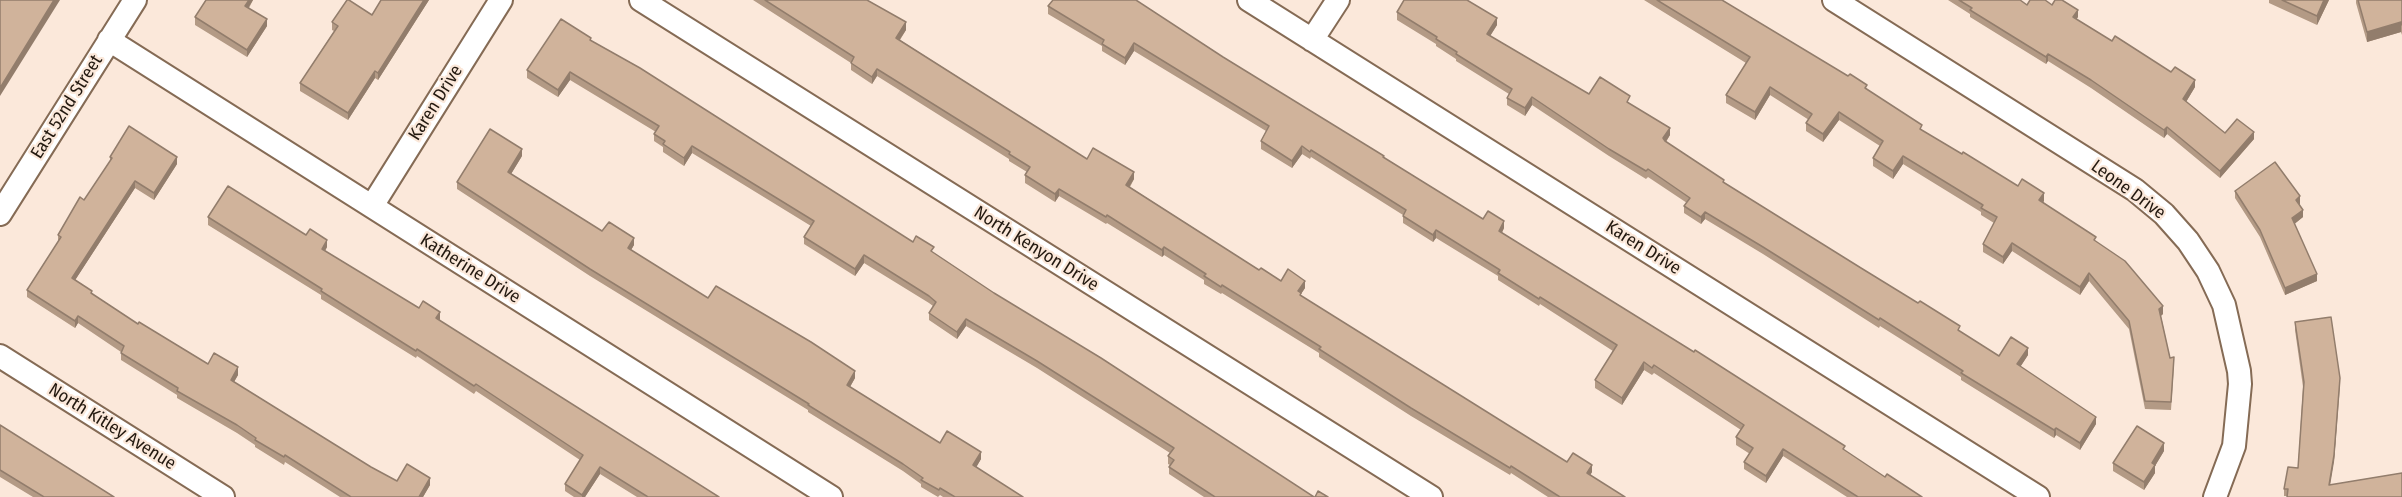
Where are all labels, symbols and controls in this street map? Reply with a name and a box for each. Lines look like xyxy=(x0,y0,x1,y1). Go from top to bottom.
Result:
street label: East 52nd Street xyxy=(26,51,108,163)
street label: Karen Drive xyxy=(404,61,468,145)
street label: Leone Drive xyxy=(2087,156,2169,224)
street label: North Kenyon Drive xyxy=(970,202,1102,296)
street label: Karen Drive xyxy=(1601,216,1685,280)
street label: Katherine Drive xyxy=(416,230,524,308)
street label: North Kitley Avenue xyxy=(44,379,180,475)

